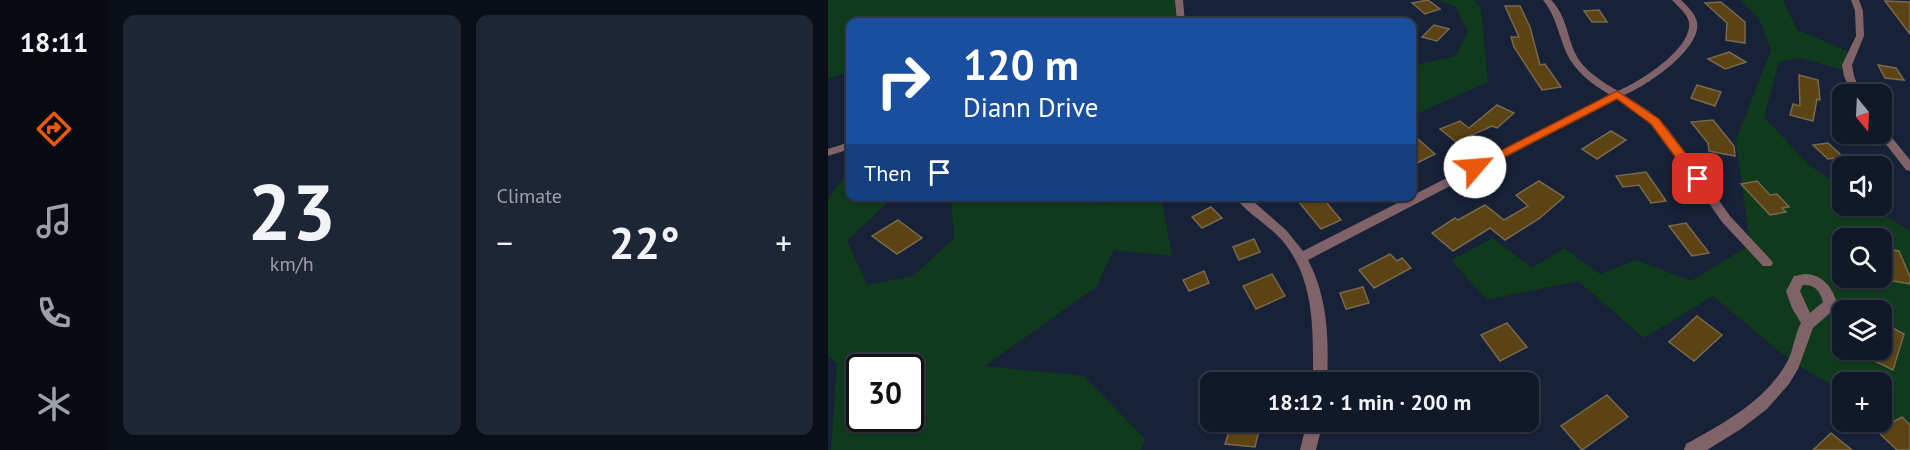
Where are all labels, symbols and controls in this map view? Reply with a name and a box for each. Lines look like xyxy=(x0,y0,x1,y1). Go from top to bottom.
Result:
text: 18:11 xyxy=(20,25,88,59)
text: 120 m xyxy=(963,37,1079,92)
icon: right xyxy=(864,42,942,120)
north arrow xyxy=(1832,84,1892,144)
map controls xyxy=(1832,84,1892,432)
text: Diann Drive xyxy=(963,90,1099,124)
icon: directions xyxy=(33,108,75,150)
position arrow xyxy=(1443,135,1507,199)
pin xyxy=(1672,153,1723,204)
icon: arrive xyxy=(923,156,956,189)
button: sound xyxy=(1832,156,1892,216)
text: Then xyxy=(864,159,911,187)
text: 23 xyxy=(248,161,336,262)
icon: arrive xyxy=(1681,162,1714,195)
text: Climate xyxy=(497,183,562,209)
icon: music xyxy=(33,200,75,242)
text: 22° xyxy=(609,213,680,271)
text: − xyxy=(497,221,513,264)
text: + xyxy=(775,221,792,264)
button: search xyxy=(1832,228,1892,288)
text: km/h xyxy=(270,251,314,277)
icon: phone xyxy=(33,292,75,334)
button: layers xyxy=(1832,300,1892,360)
speed limit sign: 30 xyxy=(846,354,924,432)
button: + xyxy=(1832,372,1892,432)
icon: climate xyxy=(33,383,75,425)
text: 18:12 · 1 min · 200 m xyxy=(1268,388,1471,416)

